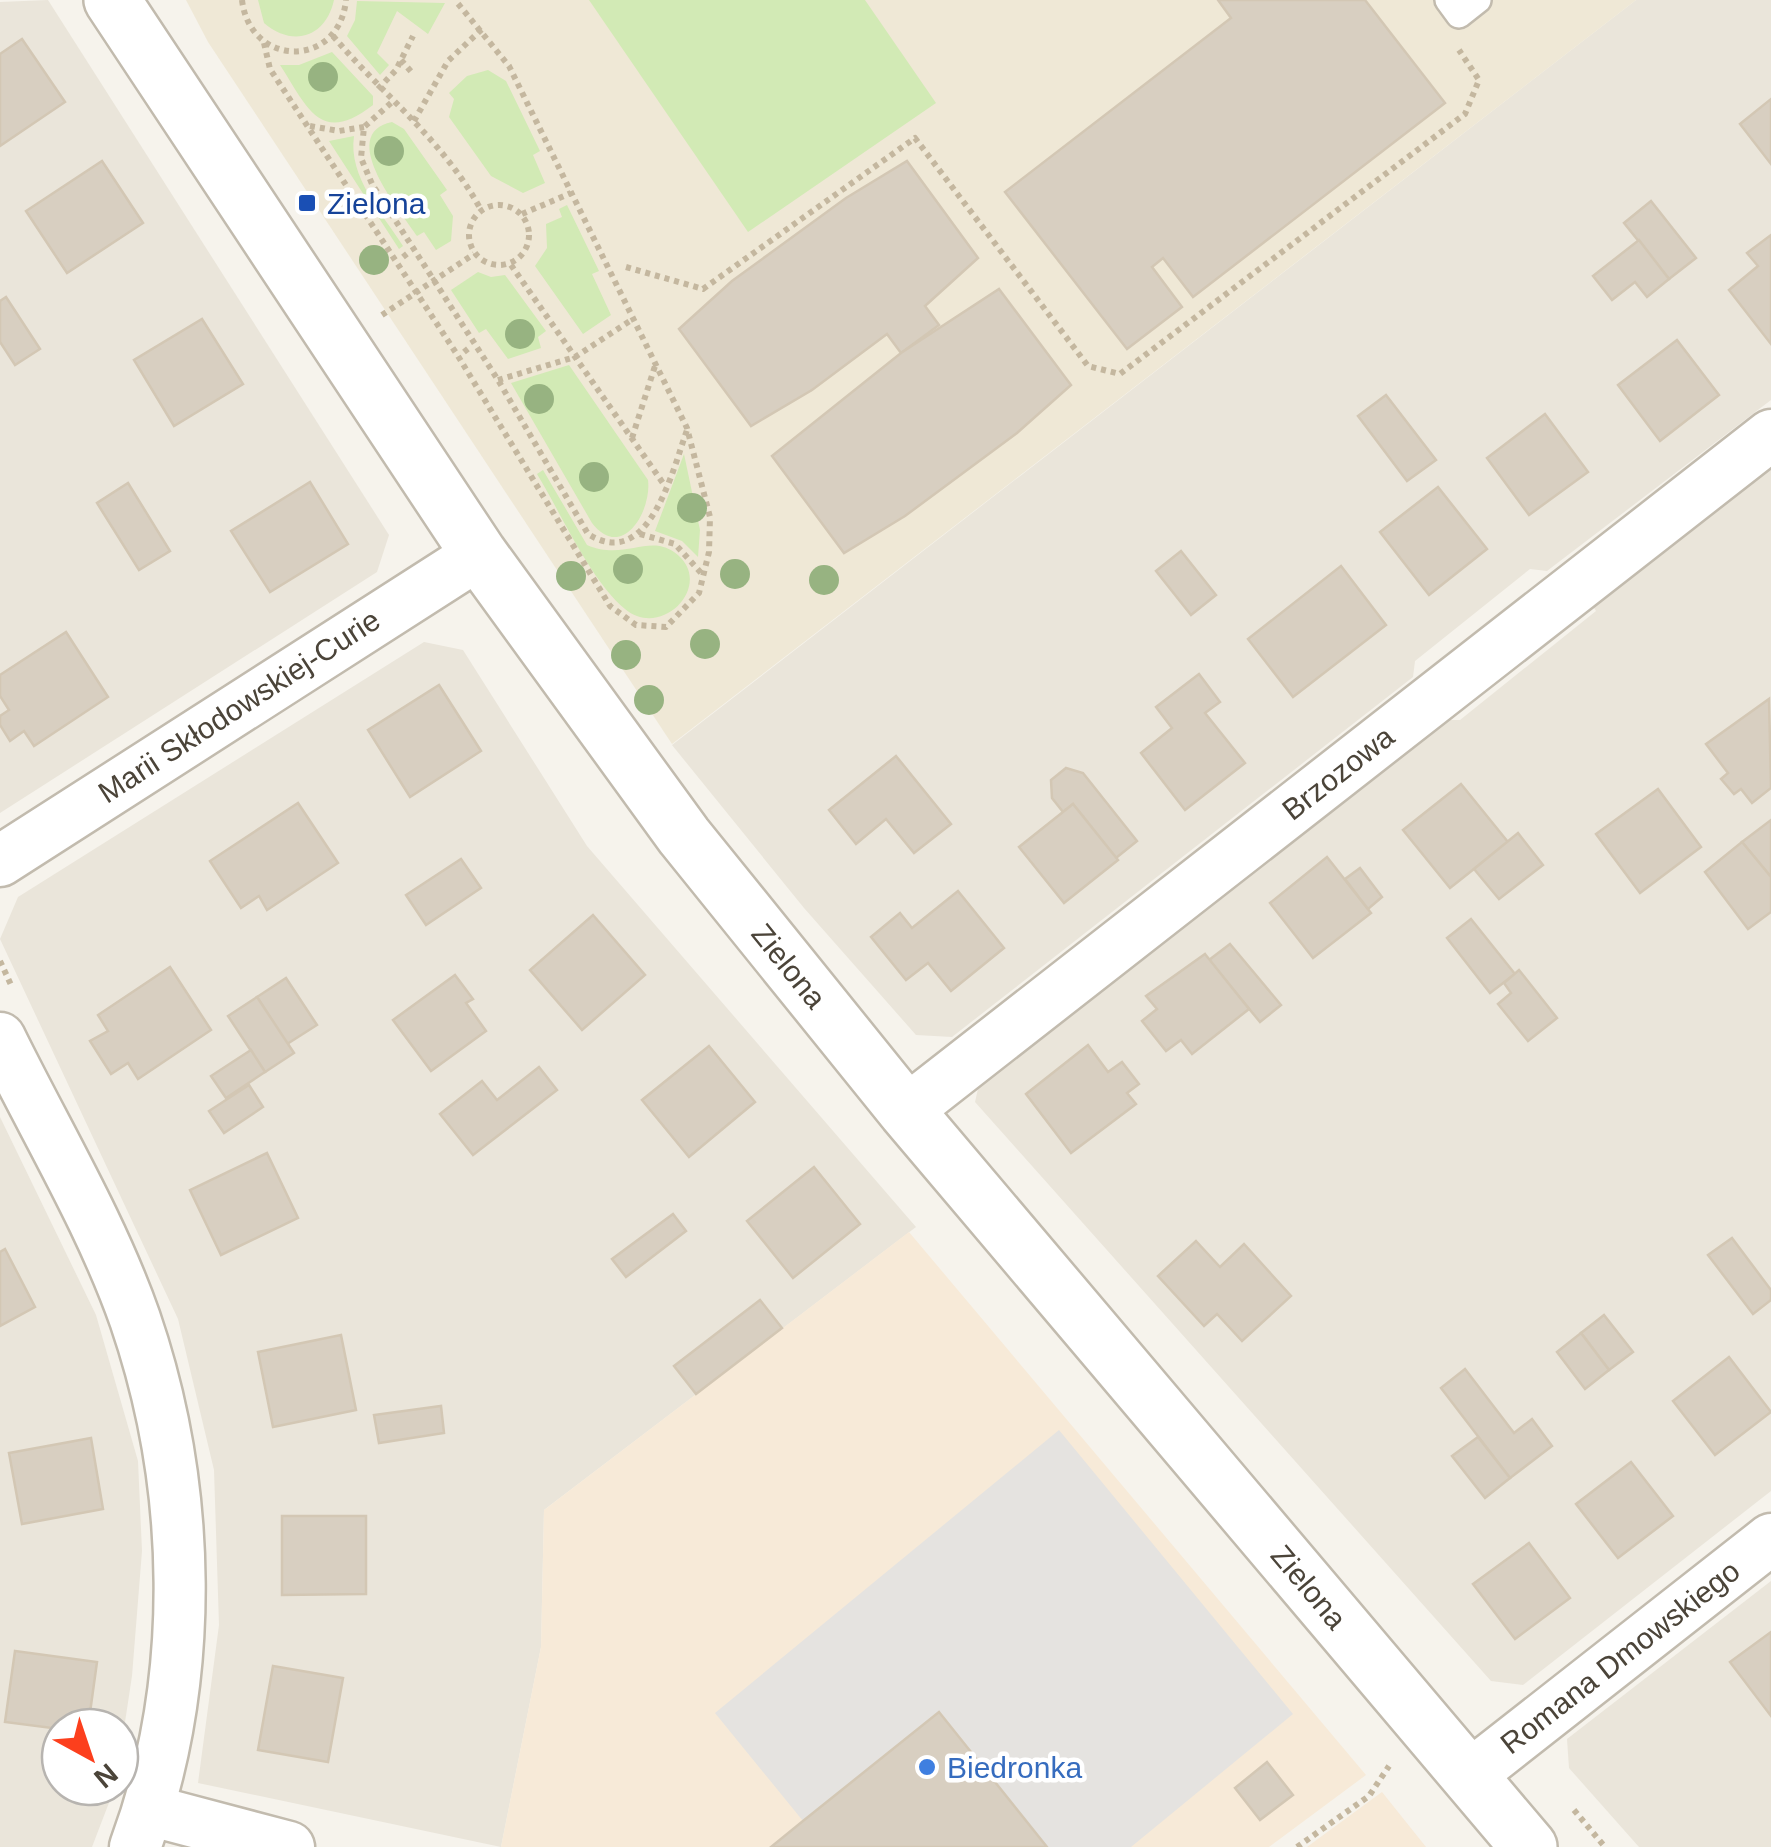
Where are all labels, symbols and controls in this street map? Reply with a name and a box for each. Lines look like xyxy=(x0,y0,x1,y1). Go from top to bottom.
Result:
place label: Zielona xyxy=(327,187,426,220)
marker: Zielona xyxy=(296,192,318,214)
street label: Marii Skłodowskiej-Curie xyxy=(92,603,386,809)
street label: Brzozowa xyxy=(1276,719,1400,827)
street label: Zielona xyxy=(745,917,833,1015)
street label: Zielona xyxy=(1265,1539,1353,1636)
street label: Romana Dmowskiego xyxy=(1494,1554,1746,1760)
north arrow xyxy=(40,1707,140,1807)
place label: Biedronka xyxy=(947,1751,1082,1784)
marker: Biedronka xyxy=(916,1756,938,1778)
text: N xyxy=(88,1757,123,1794)

